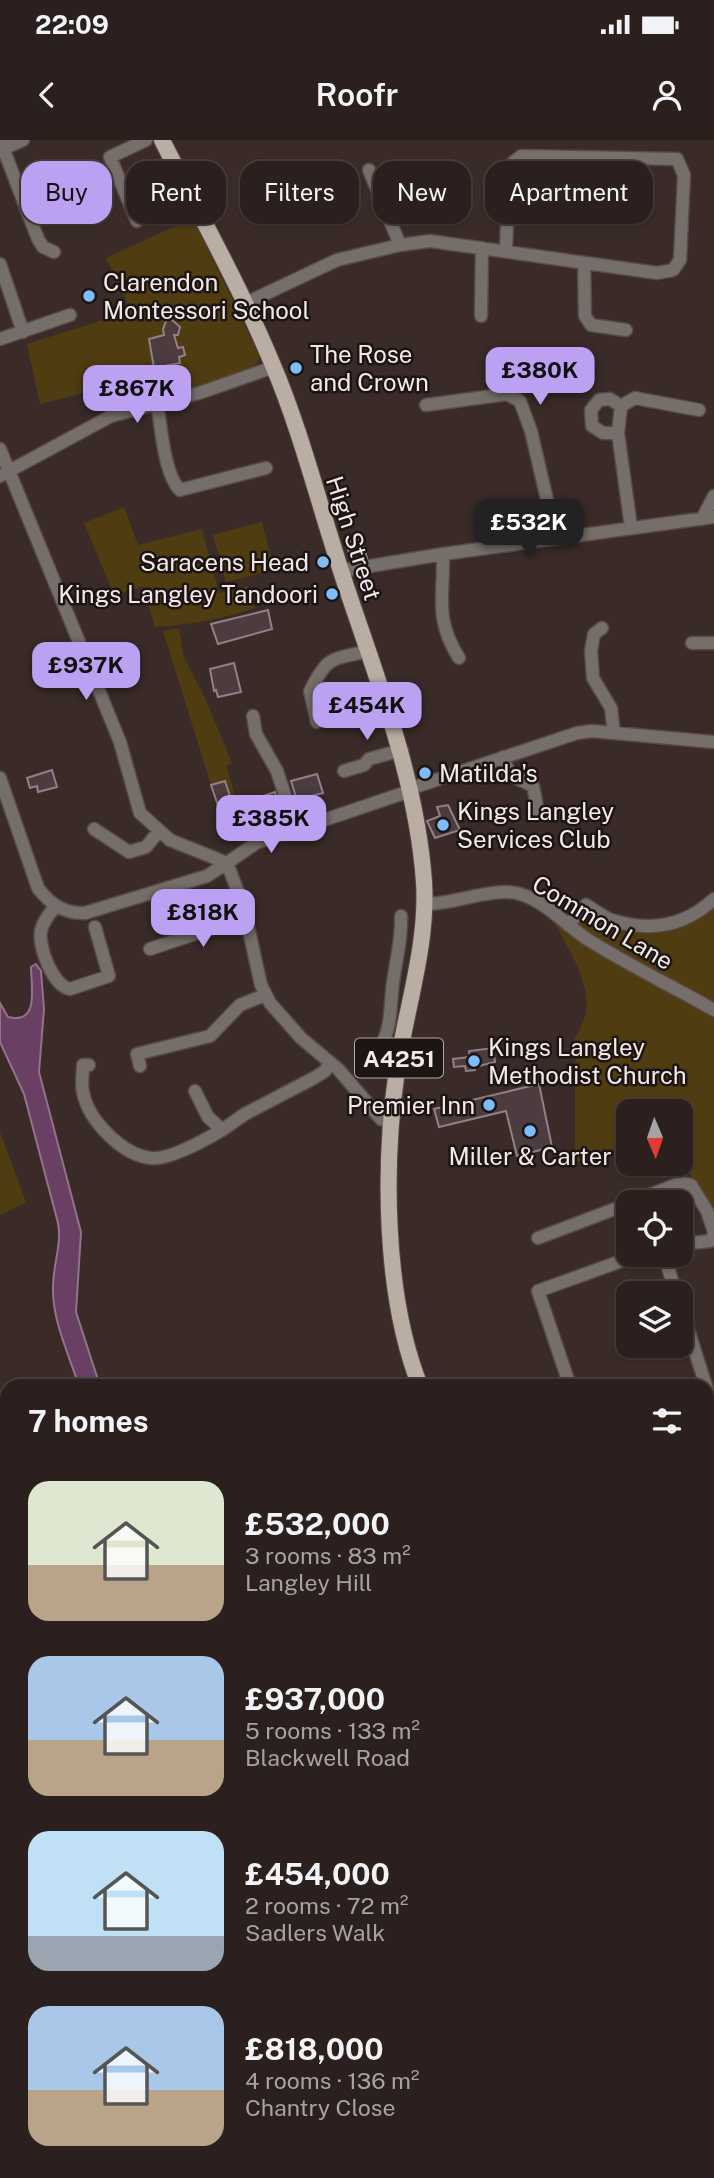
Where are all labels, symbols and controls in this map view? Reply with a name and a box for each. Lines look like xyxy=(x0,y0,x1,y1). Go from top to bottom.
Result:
text: 22:09 xyxy=(35,9,109,40)
icon: back xyxy=(28,76,66,114)
text: Roofr xyxy=(316,76,399,113)
icon: person xyxy=(648,76,686,114)
chip: Buy xyxy=(21,161,112,224)
chip: Rent xyxy=(126,161,226,224)
chip: Filters xyxy=(240,161,359,224)
chip: New xyxy=(373,161,471,224)
chip: Apartment xyxy=(485,161,653,224)
place label: Clarendon Montessori School xyxy=(103,268,310,324)
marker: Clarendon Montessori School xyxy=(81,288,97,304)
place label: The Rose and Crown xyxy=(310,340,429,396)
pin: £380K xyxy=(491,348,589,407)
text: £380K xyxy=(502,356,578,383)
marker: The Rose and Crown xyxy=(288,360,304,376)
pin: £867K xyxy=(88,366,186,425)
text: £867K xyxy=(99,374,175,401)
street label: High Street xyxy=(321,472,387,604)
pin: £532K xyxy=(480,500,578,559)
text: £532K xyxy=(491,508,567,535)
place label: Saracens Head xyxy=(140,548,309,576)
marker: Saracens Head xyxy=(315,554,331,570)
place label: Kings Langley Tandoori xyxy=(58,580,318,608)
marker: Kings Langley Tandoori xyxy=(324,586,340,602)
pin: £937K xyxy=(37,643,135,702)
text: £937K xyxy=(48,651,124,678)
pin: £454K xyxy=(318,682,416,742)
text: £454K xyxy=(329,691,405,718)
place label: Matilda's xyxy=(439,759,538,787)
marker: Matilda's xyxy=(417,765,433,781)
pin: £385K xyxy=(222,796,320,855)
place label: Kings Langley Services Club xyxy=(457,797,614,853)
text: £385K xyxy=(232,804,310,831)
marker: Kings Langley Services Club xyxy=(435,817,451,833)
street label: Common Lane xyxy=(528,869,678,975)
pin: £818K xyxy=(154,890,252,949)
text: £818K xyxy=(167,898,239,925)
place label: Kings Langley Methodist Church xyxy=(488,1033,687,1089)
road number: A4251 xyxy=(355,1038,443,1077)
marker: Kings Langley Methodist Church xyxy=(466,1053,482,1069)
place label: Premier Inn xyxy=(347,1091,475,1119)
marker: Premier Inn xyxy=(481,1097,497,1113)
north arrow xyxy=(616,1099,693,1176)
map controls xyxy=(616,1099,693,1358)
marker: Miller & Carter xyxy=(522,1123,538,1139)
place label: Miller & Carter xyxy=(448,1142,612,1170)
button: locate xyxy=(616,1190,693,1267)
button: layers xyxy=(616,1281,693,1358)
icon: filters xyxy=(648,1402,686,1440)
text: 7 homes xyxy=(28,1403,149,1439)
text: £532,000 xyxy=(245,1506,390,1542)
icon: home xyxy=(84,1509,168,1593)
text: 3 rooms · 83 m² xyxy=(245,1542,411,1569)
text: Langley Hill xyxy=(245,1569,372,1596)
text: £937,000 xyxy=(245,1681,385,1717)
icon: home xyxy=(84,1684,168,1768)
text: 5 rooms · 133 m² xyxy=(245,1717,420,1744)
text: Blackwell Road xyxy=(245,1744,410,1771)
text: £454,000 xyxy=(245,1856,390,1892)
icon: home xyxy=(84,1859,168,1943)
text: 2 rooms · 72 m² xyxy=(245,1892,408,1919)
text: Sadlers Walk xyxy=(245,1919,385,1946)
text: £818,000 xyxy=(245,2031,384,2067)
icon: home xyxy=(84,2034,168,2118)
text: 4 rooms · 136 m² xyxy=(245,2067,419,2094)
text: Chantry Close xyxy=(245,2094,395,2121)

